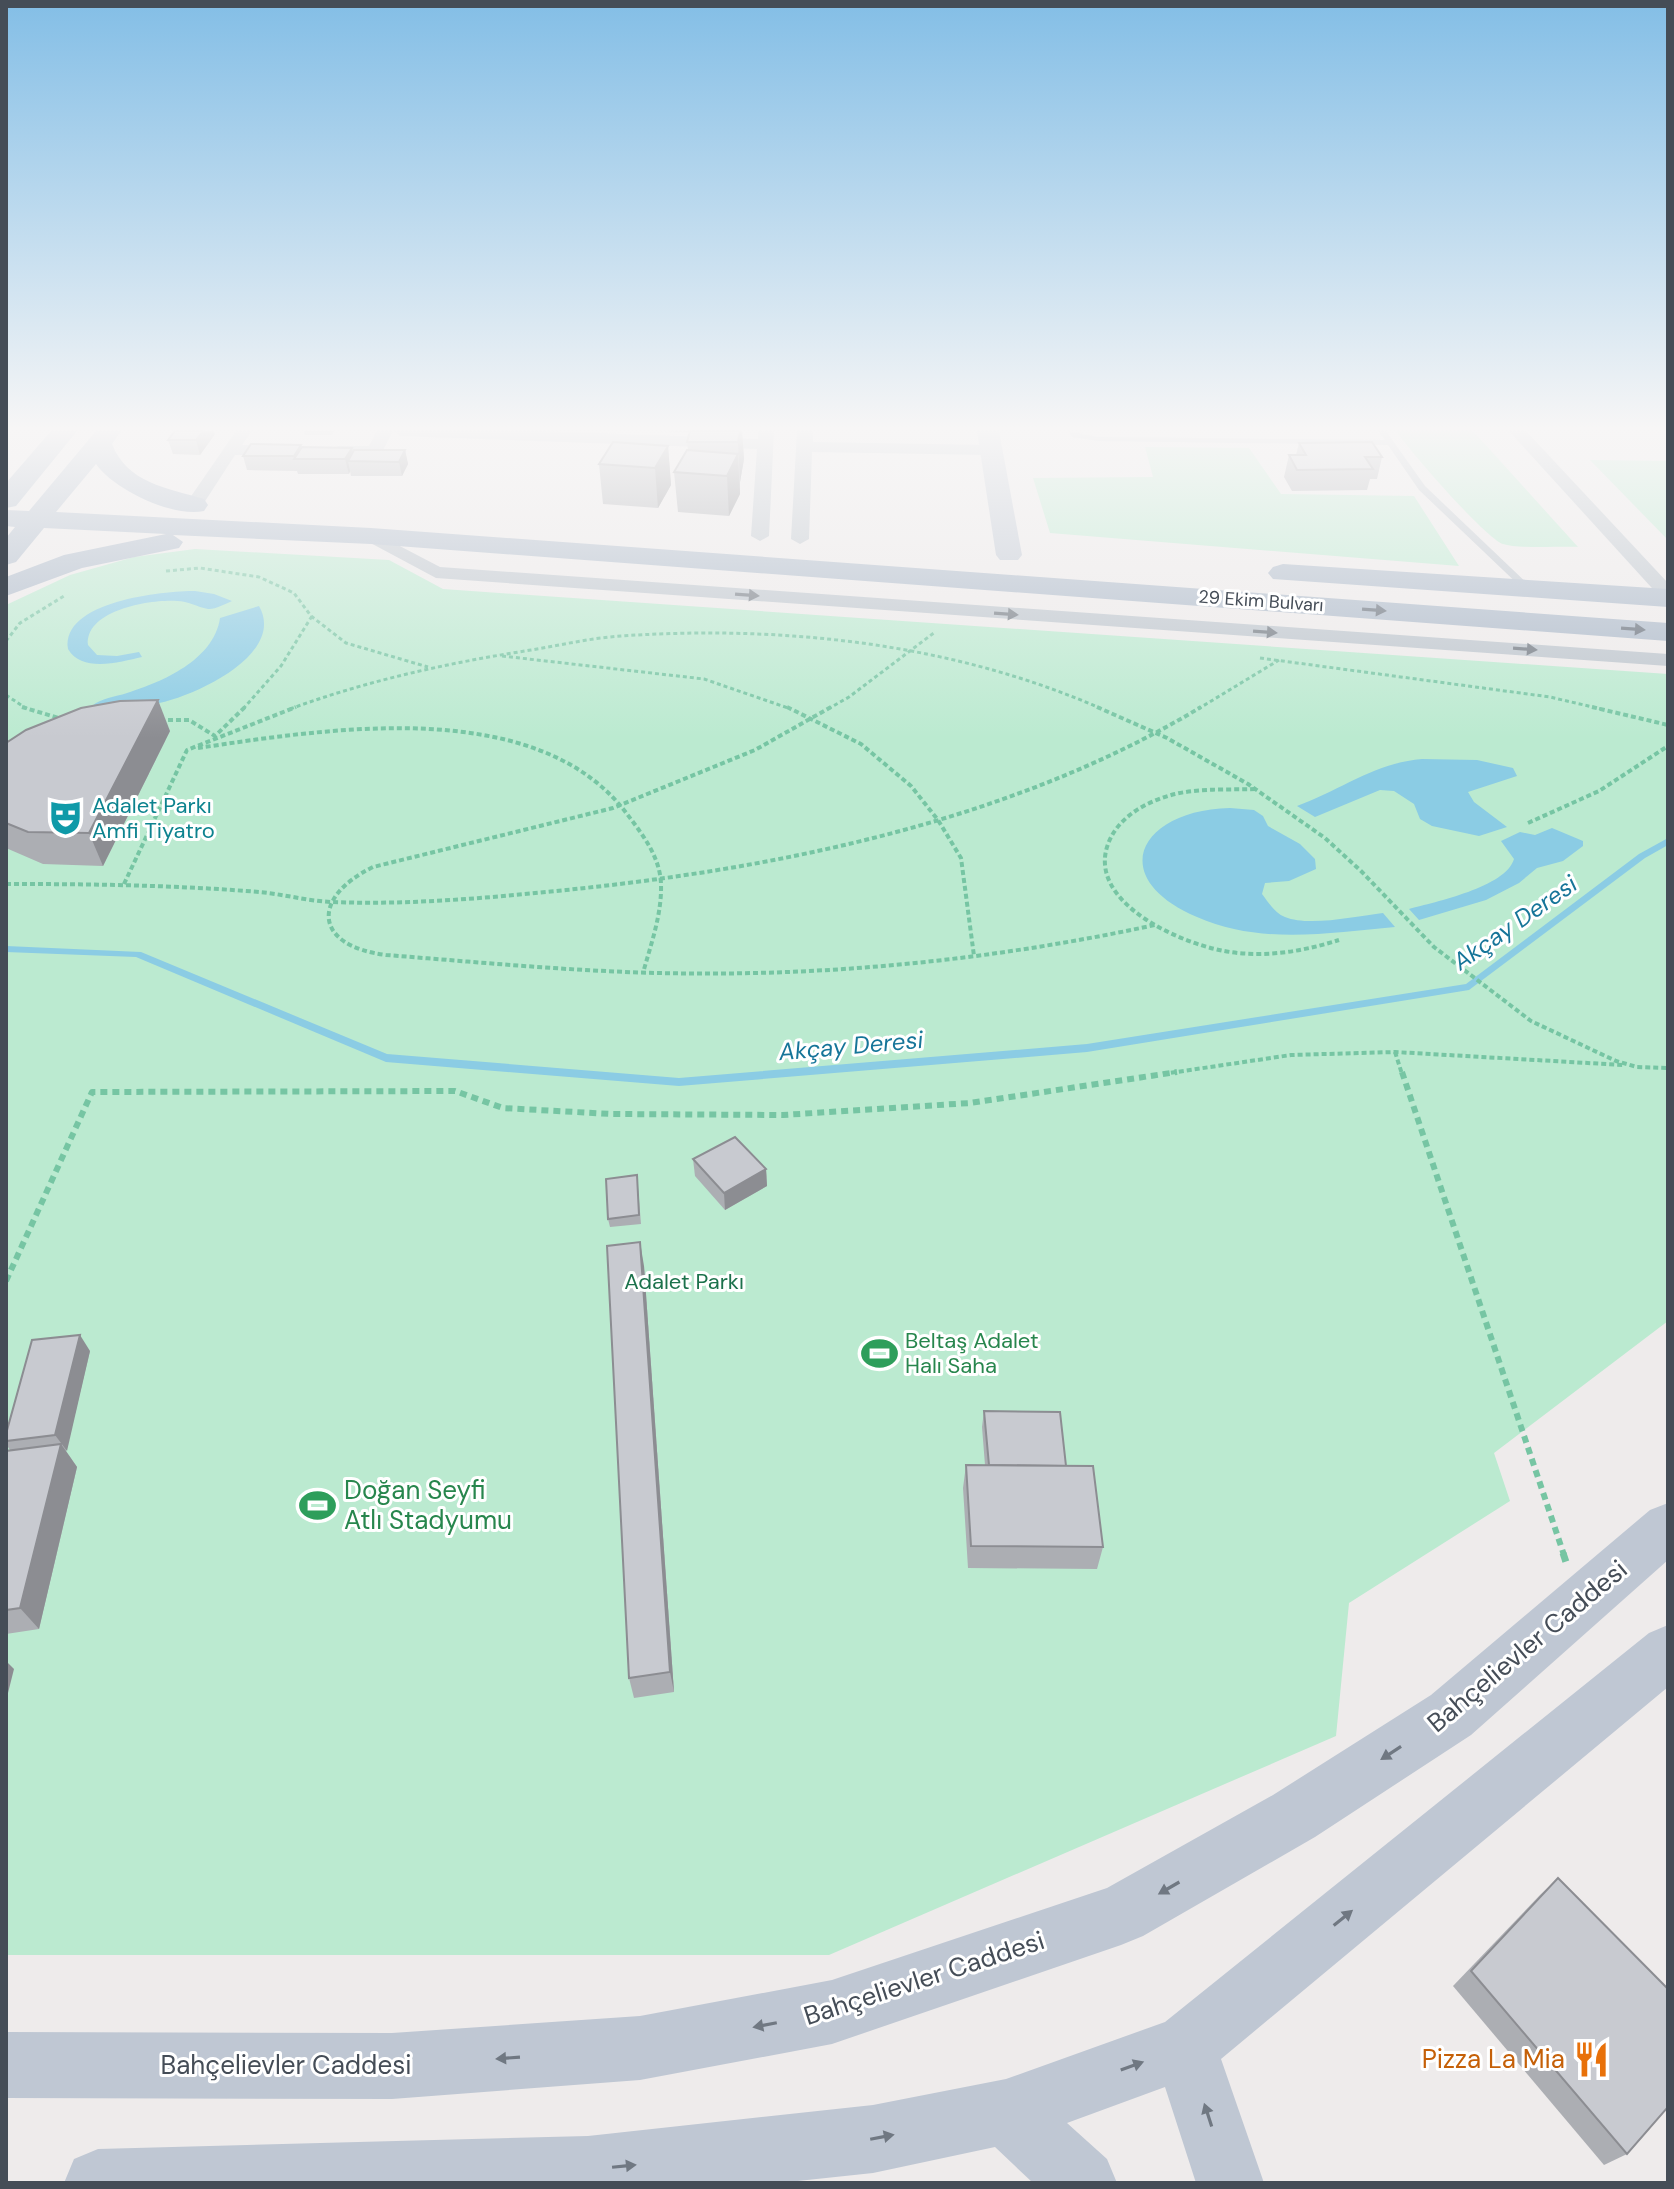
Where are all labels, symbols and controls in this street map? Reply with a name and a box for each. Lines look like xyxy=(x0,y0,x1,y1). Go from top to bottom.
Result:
street label: 29 Ekim Bulvarı xyxy=(1198,585,1324,617)
one-way arrow xyxy=(735,589,760,602)
one-way arrow xyxy=(1362,604,1387,617)
one-way arrow xyxy=(994,608,1019,621)
one-way arrow xyxy=(1621,623,1646,636)
one-way arrow xyxy=(1253,626,1278,639)
one-way arrow xyxy=(1513,643,1538,656)
place label: Adalet Parkı Amfi Tiyatro xyxy=(92,791,215,845)
theatre icon: Adalet Parkı Amfi Tiyatro xyxy=(47,799,85,837)
water label: Akçay Deresi xyxy=(1446,868,1584,977)
water label: Akçay Deresi xyxy=(776,1024,926,1067)
park label: Adalet Parkı xyxy=(624,1267,744,1296)
place label: Beltaş Adalet Halı Saha xyxy=(905,1326,1039,1380)
sports icon: Beltaş Adalet Halı Saha xyxy=(860,1334,898,1372)
place label: Doğan Seyfi Atlı Stadyumu xyxy=(344,1473,512,1537)
sports icon: Doğan Seyfi Atlı Stadyumu xyxy=(299,1486,337,1524)
street label: Bahçelievler Caddesi xyxy=(1420,1552,1634,1740)
one-way arrow xyxy=(1380,1746,1402,1760)
one-way arrow xyxy=(1157,1881,1180,1894)
one-way arrow xyxy=(1332,1910,1352,1927)
street label: Bahçelievler Caddesi xyxy=(799,1923,1049,2033)
one-way arrow xyxy=(752,2019,777,2031)
restaurant icon: Pizza La Mia xyxy=(1572,2040,1610,2078)
place label: Pizza La Mia xyxy=(1422,2042,1565,2076)
street label: Bahçelievler Caddesi xyxy=(161,2048,411,2082)
one-way arrow xyxy=(495,2052,520,2065)
one-way arrow xyxy=(1120,2060,1144,2072)
one-way arrow xyxy=(1201,2103,1213,2127)
one-way arrow xyxy=(870,2130,895,2142)
one-way arrow xyxy=(612,2159,637,2172)

